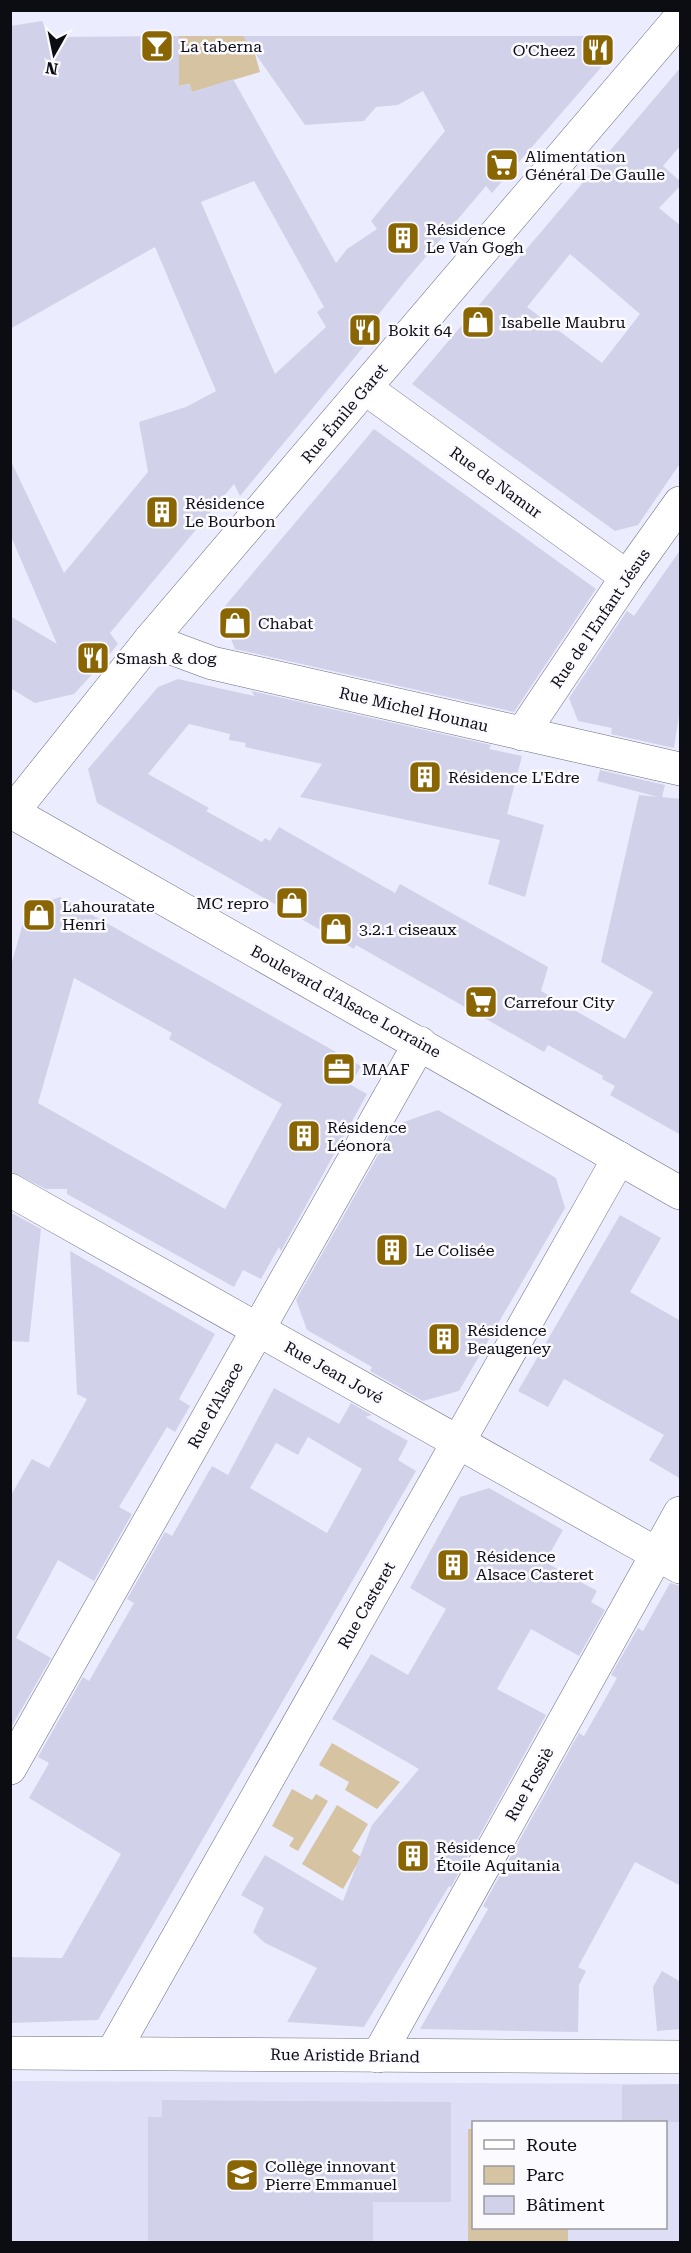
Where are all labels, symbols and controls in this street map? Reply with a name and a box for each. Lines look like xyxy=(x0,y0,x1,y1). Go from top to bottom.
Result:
north arrow xyxy=(24,24,84,84)
bar icon: La taberna xyxy=(139,28,175,64)
restaurant icon: O'Cheez xyxy=(580,32,616,68)
place label: La taberna xyxy=(180,37,262,56)
place label: O'Cheez xyxy=(513,41,575,60)
text: N xyxy=(44,58,59,79)
supermarket icon: Alimentation Général De Gaulle xyxy=(484,147,520,183)
place label: Alimentation Général De Gaulle xyxy=(525,147,665,184)
building icon: Résidence Le Van Gogh xyxy=(385,220,421,256)
place label: Résidence Le Van Gogh xyxy=(426,220,524,257)
shop icon: Isabelle Maubru xyxy=(460,304,496,340)
restaurant icon: Bokit 64 xyxy=(347,312,383,348)
place label: Isabelle Maubru xyxy=(501,313,625,332)
place label: Bokit 64 xyxy=(388,321,452,340)
street label: Rue Émile Garet xyxy=(297,360,391,467)
street label: Rue de Namur xyxy=(446,443,546,522)
building icon: Résidence Le Bourbon xyxy=(144,494,180,530)
place label: Résidence Le Bourbon xyxy=(185,494,275,531)
street label: Rue de l'Enfant Jésus xyxy=(547,545,654,692)
shop icon: Chabat xyxy=(217,605,253,641)
place label: Chabat xyxy=(258,614,313,633)
restaurant icon: Smash & dog xyxy=(75,640,111,676)
place label: Smash & dog xyxy=(116,649,217,668)
street label: Rue Michel Hounau xyxy=(337,683,490,736)
building icon: Résidence L'Edre xyxy=(407,759,443,795)
place label: Résidence L'Edre xyxy=(448,768,580,787)
shop icon: MC repro xyxy=(274,885,310,921)
place label: MC repro xyxy=(196,894,269,913)
shop icon: Lahouratate Henri xyxy=(21,897,57,933)
place label: Lahouratate Henri xyxy=(62,897,155,934)
shop icon: 3.2.1 ciseaux xyxy=(318,911,354,947)
place label: 3.2.1 ciseaux xyxy=(359,920,457,939)
street label: Boulevard d'Alsace Lorraine xyxy=(247,941,444,1062)
supermarket icon: Carrefour City xyxy=(463,984,499,1020)
place label: Carrefour City xyxy=(504,993,615,1012)
office icon: MAAF xyxy=(321,1051,357,1087)
place label: MAAF xyxy=(362,1060,410,1079)
building icon: Résidence Léonora xyxy=(286,1118,322,1154)
place label: Résidence Léonora xyxy=(327,1118,407,1155)
building icon: Le Colisée xyxy=(374,1232,410,1268)
place label: Le Colisée xyxy=(415,1241,495,1260)
building icon: Résidence Beaugeney xyxy=(426,1321,462,1357)
place label: Résidence Beaugeney xyxy=(467,1321,551,1358)
street label: Rue Jean Jové xyxy=(281,1337,387,1408)
street label: Rue d'Alsace xyxy=(184,1359,247,1452)
building icon: Résidence Alsace Casteret xyxy=(435,1547,471,1583)
place label: Résidence Alsace Casteret xyxy=(476,1547,594,1584)
street label: Rue Casteret xyxy=(334,1558,399,1652)
street label: Rue Fossiè xyxy=(501,1744,558,1824)
building icon: Résidence Étoile Aquitania xyxy=(395,1838,431,1874)
place label: Résidence Étoile Aquitania xyxy=(436,1838,560,1875)
street label: Rue Aristide Briand xyxy=(270,2045,420,2066)
legend xyxy=(472,2121,667,2229)
text: Route xyxy=(526,2134,577,2155)
school or university icon: Collège innovant Pierre Emmanuel xyxy=(224,2157,260,2193)
place label: Collège innovant Pierre Emmanuel xyxy=(265,2157,397,2194)
text: Parc xyxy=(526,2164,564,2185)
text: Bâtiment xyxy=(526,2194,605,2215)

